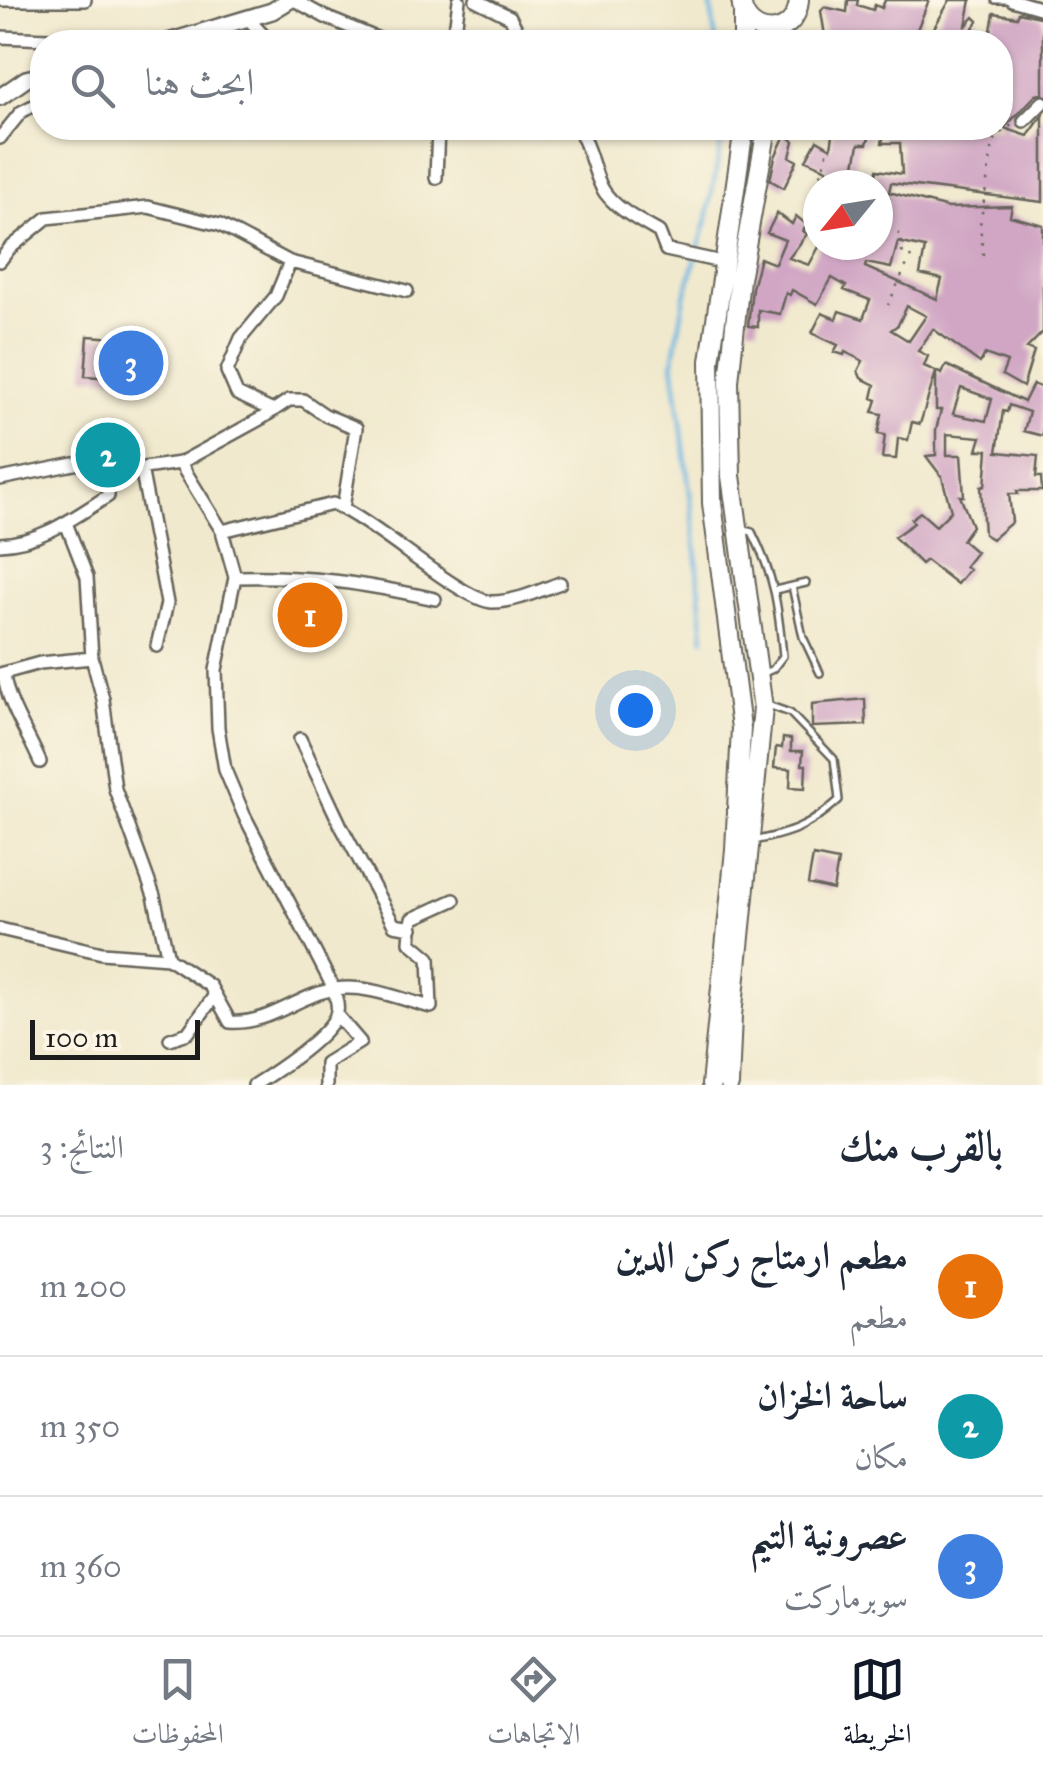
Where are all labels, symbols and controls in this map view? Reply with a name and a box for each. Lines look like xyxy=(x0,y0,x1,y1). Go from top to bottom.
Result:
search box xyxy=(30,30,1013,140)
icon: search xyxy=(65,58,120,113)
text: ابحث هنا xyxy=(145,59,255,105)
north arrow xyxy=(803,170,893,260)
pin: 3 xyxy=(98,326,164,400)
pin: 2 xyxy=(76,418,140,492)
pin: 1 xyxy=(278,578,342,652)
your location xyxy=(610,685,661,736)
scale bar xyxy=(30,1015,200,1060)
text: 100 m xyxy=(45,1020,118,1055)
text: بالقرب منك xyxy=(839,1120,1003,1172)
text: النتائج: 3 xyxy=(40,1128,124,1167)
text: مطعم ارمتاج ركن الدين xyxy=(615,1232,908,1278)
text: 200 m xyxy=(40,1267,127,1306)
text: 1 xyxy=(964,1267,977,1306)
text: مطعم xyxy=(850,1298,908,1337)
text: ساحة الخزان xyxy=(757,1372,908,1418)
text: 350 m xyxy=(40,1407,120,1446)
text: 2 xyxy=(963,1407,978,1446)
text: مكان xyxy=(854,1438,908,1477)
text: عصرونية التيم xyxy=(749,1512,908,1558)
text: 360 m xyxy=(40,1547,122,1586)
text: 3 xyxy=(964,1547,977,1586)
text: سوبرماركت xyxy=(784,1578,908,1617)
tab: المحفوظات xyxy=(132,1652,224,1761)
tab: الاتجاهات xyxy=(487,1652,580,1761)
tab: الخريطة xyxy=(843,1652,911,1761)

